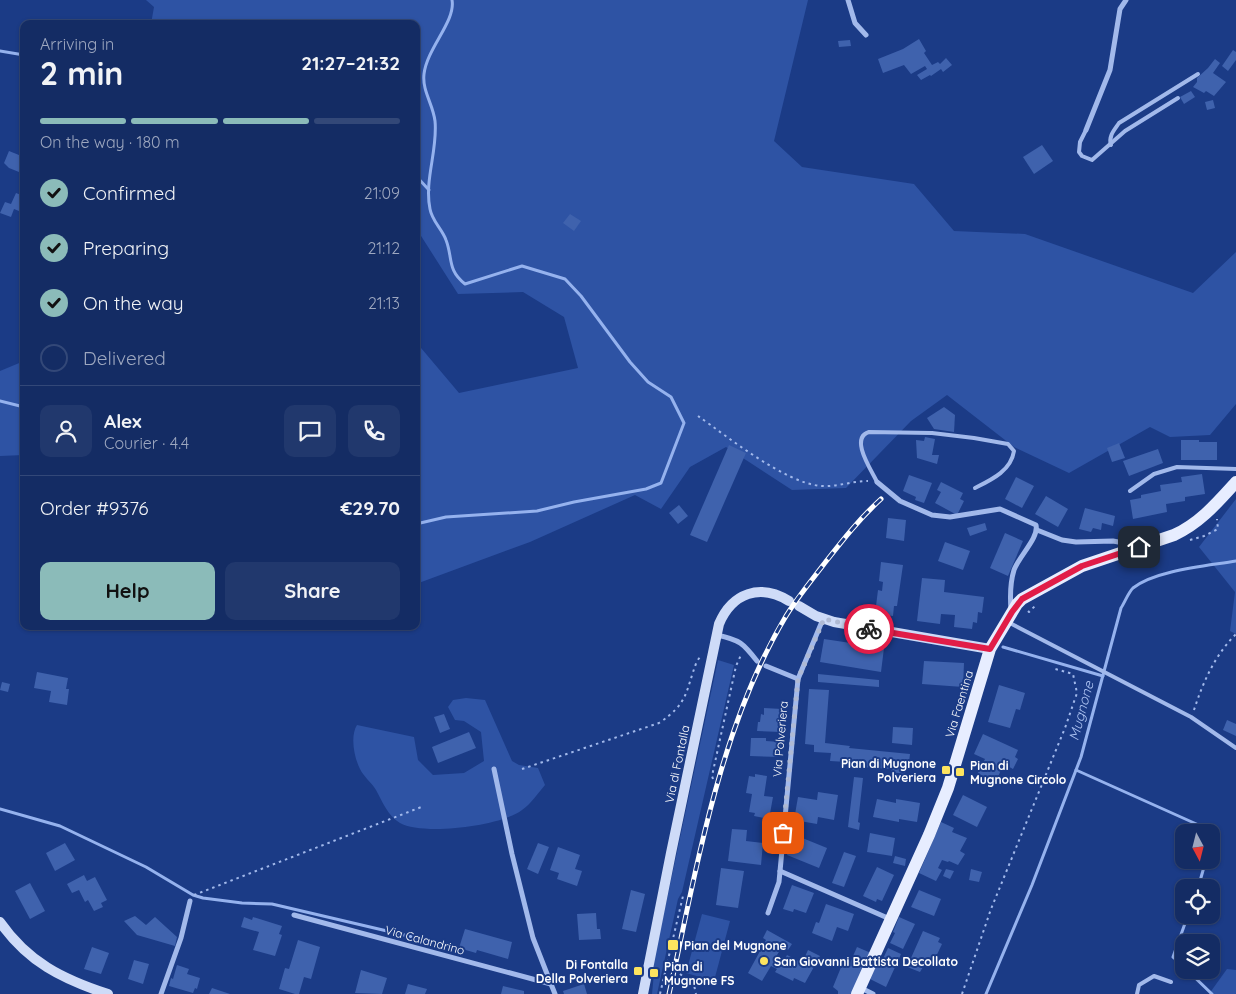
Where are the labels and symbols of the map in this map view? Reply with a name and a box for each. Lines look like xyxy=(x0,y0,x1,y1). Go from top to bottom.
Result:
pin xyxy=(1118,526,1160,568)
courier xyxy=(844,604,894,654)
street label: Via Faentina xyxy=(942,669,976,739)
water label: Mugnone xyxy=(1064,678,1098,743)
street label: Via Polveriera xyxy=(769,700,791,778)
street label: Via di Fontalla xyxy=(661,724,693,804)
place label: Pian di Mugnone Polveriera xyxy=(841,756,936,785)
place label: Pian di Mugnone Circolo xyxy=(970,758,1067,787)
marker: Pian di Mugnone Polveriera xyxy=(940,764,952,776)
marker: Pian di Mugnone Circolo xyxy=(954,766,966,778)
pin xyxy=(762,812,804,854)
north arrow xyxy=(1175,824,1220,869)
street label: Via Calandrino xyxy=(384,922,466,958)
marker: Pian del Mugnone xyxy=(666,938,680,952)
place label: Pian del Mugnone xyxy=(684,938,787,953)
place label: San Giovanni Battista Decollato xyxy=(774,954,959,969)
marker: San Giovanni Battista Decollato xyxy=(758,955,770,967)
place label: Di Fontalla Della Polveriera xyxy=(536,957,628,986)
place label: Pian di Mugnone FS xyxy=(664,959,735,988)
marker: Di Fontalla Della Polveriera xyxy=(632,965,644,977)
marker: Pian di Mugnone FS xyxy=(648,967,660,979)

